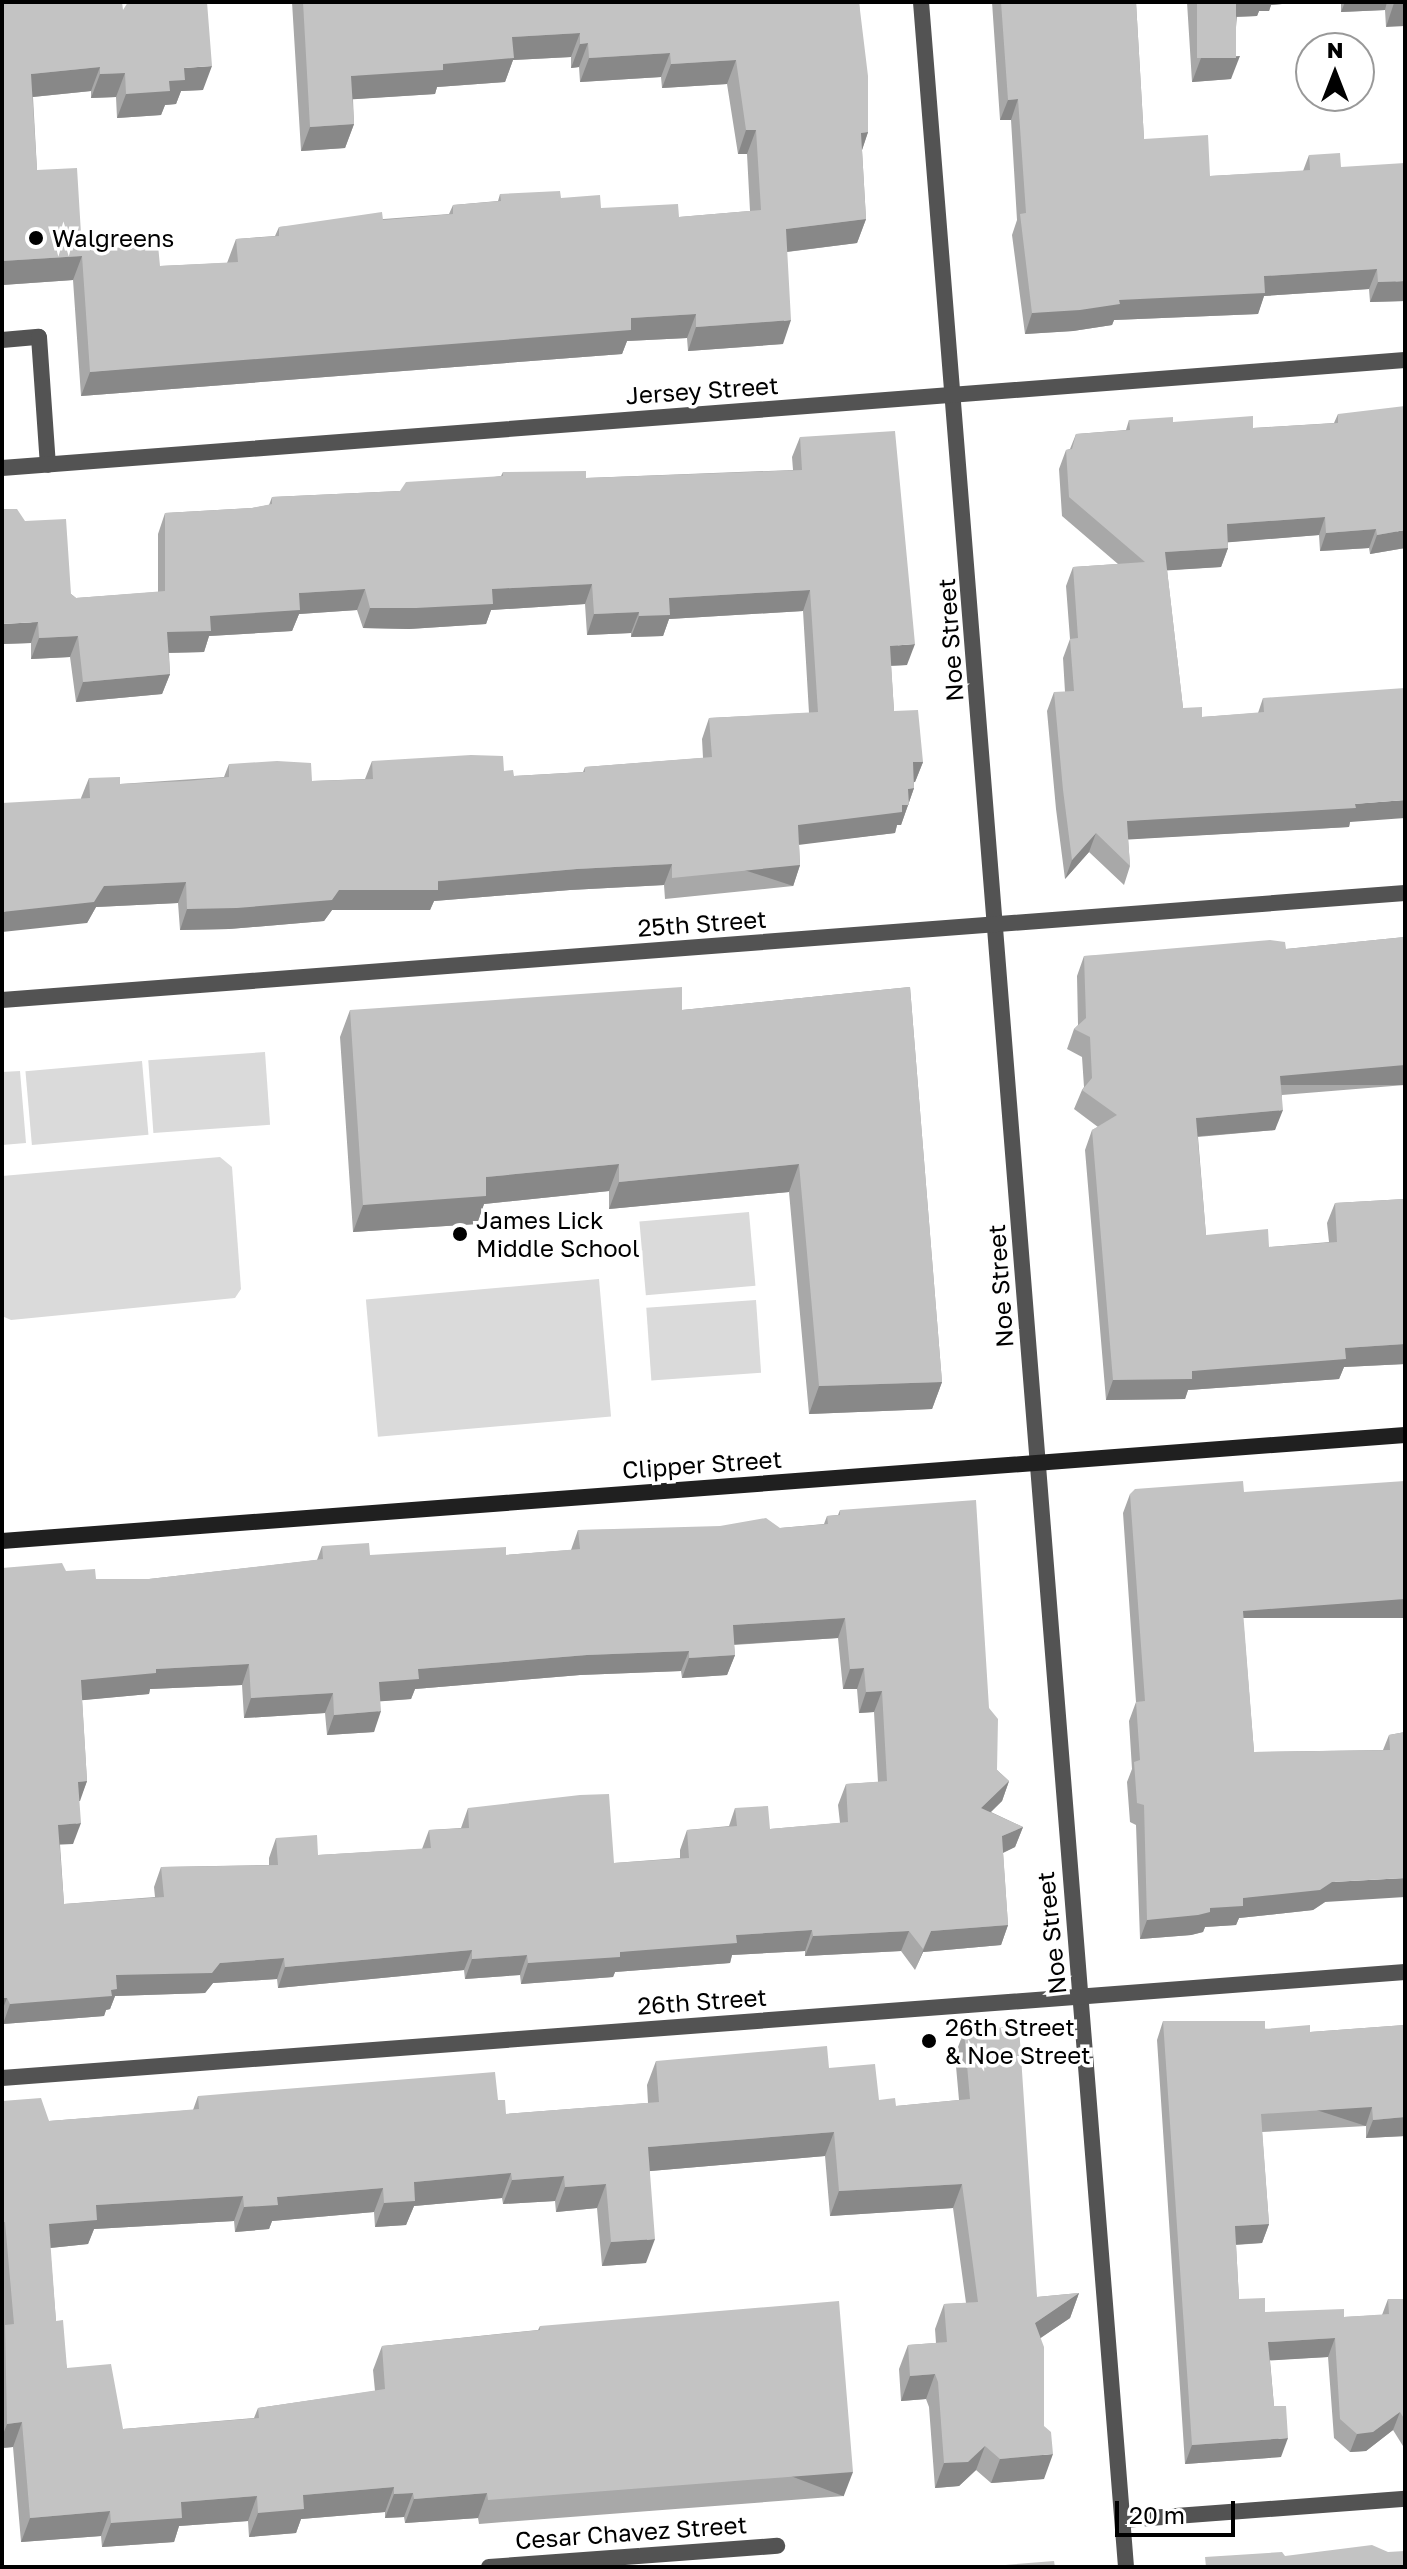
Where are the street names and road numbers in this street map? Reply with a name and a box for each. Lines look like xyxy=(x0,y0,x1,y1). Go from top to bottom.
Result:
street label: Jersey Street xyxy=(625,370,779,410)
street label: Noe Street xyxy=(931,577,969,703)
street label: 25th Street xyxy=(637,904,767,942)
street label: Noe Street xyxy=(981,1223,1019,1349)
street label: Clipper Street xyxy=(621,1444,783,1484)
street label: Noe Street xyxy=(1030,1870,1072,1996)
street label: 26th Street xyxy=(636,1982,768,2020)
street label: Cesar Chavez Street xyxy=(514,2510,748,2554)

